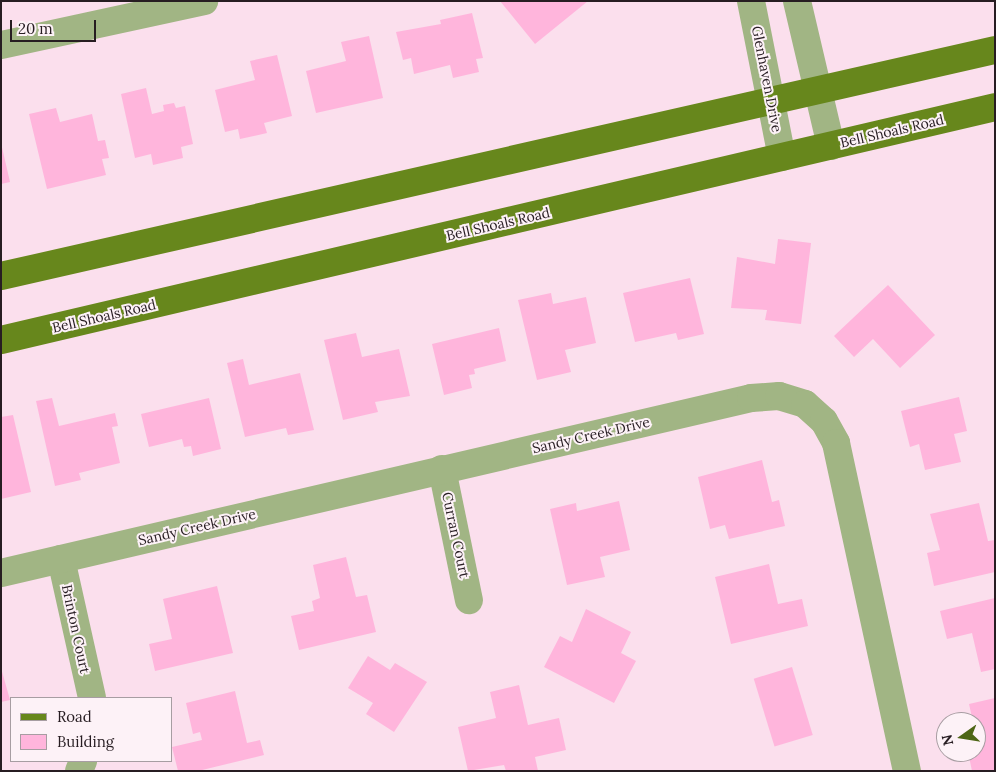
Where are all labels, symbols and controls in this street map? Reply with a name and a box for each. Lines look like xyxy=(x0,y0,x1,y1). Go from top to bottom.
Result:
scale bar xyxy=(12,10,99,42)
text: 20 m xyxy=(18,19,53,38)
street label: Glenhaven Drive xyxy=(748,25,786,133)
street label: Bell Shoals Road xyxy=(839,111,945,151)
street label: Bell Shoals Road xyxy=(445,204,551,244)
street label: Bell Shoals Road xyxy=(51,296,157,336)
street label: Sandy Creek Drive xyxy=(531,413,651,457)
street label: Curran Court xyxy=(439,490,473,580)
street label: Sandy Creek Drive xyxy=(137,505,257,549)
street label: Brinton Court xyxy=(58,583,94,675)
legend xyxy=(10,697,172,762)
text: Road xyxy=(57,707,92,726)
north arrow xyxy=(936,712,986,762)
text: Building xyxy=(57,732,114,751)
text: N xyxy=(937,733,957,747)

